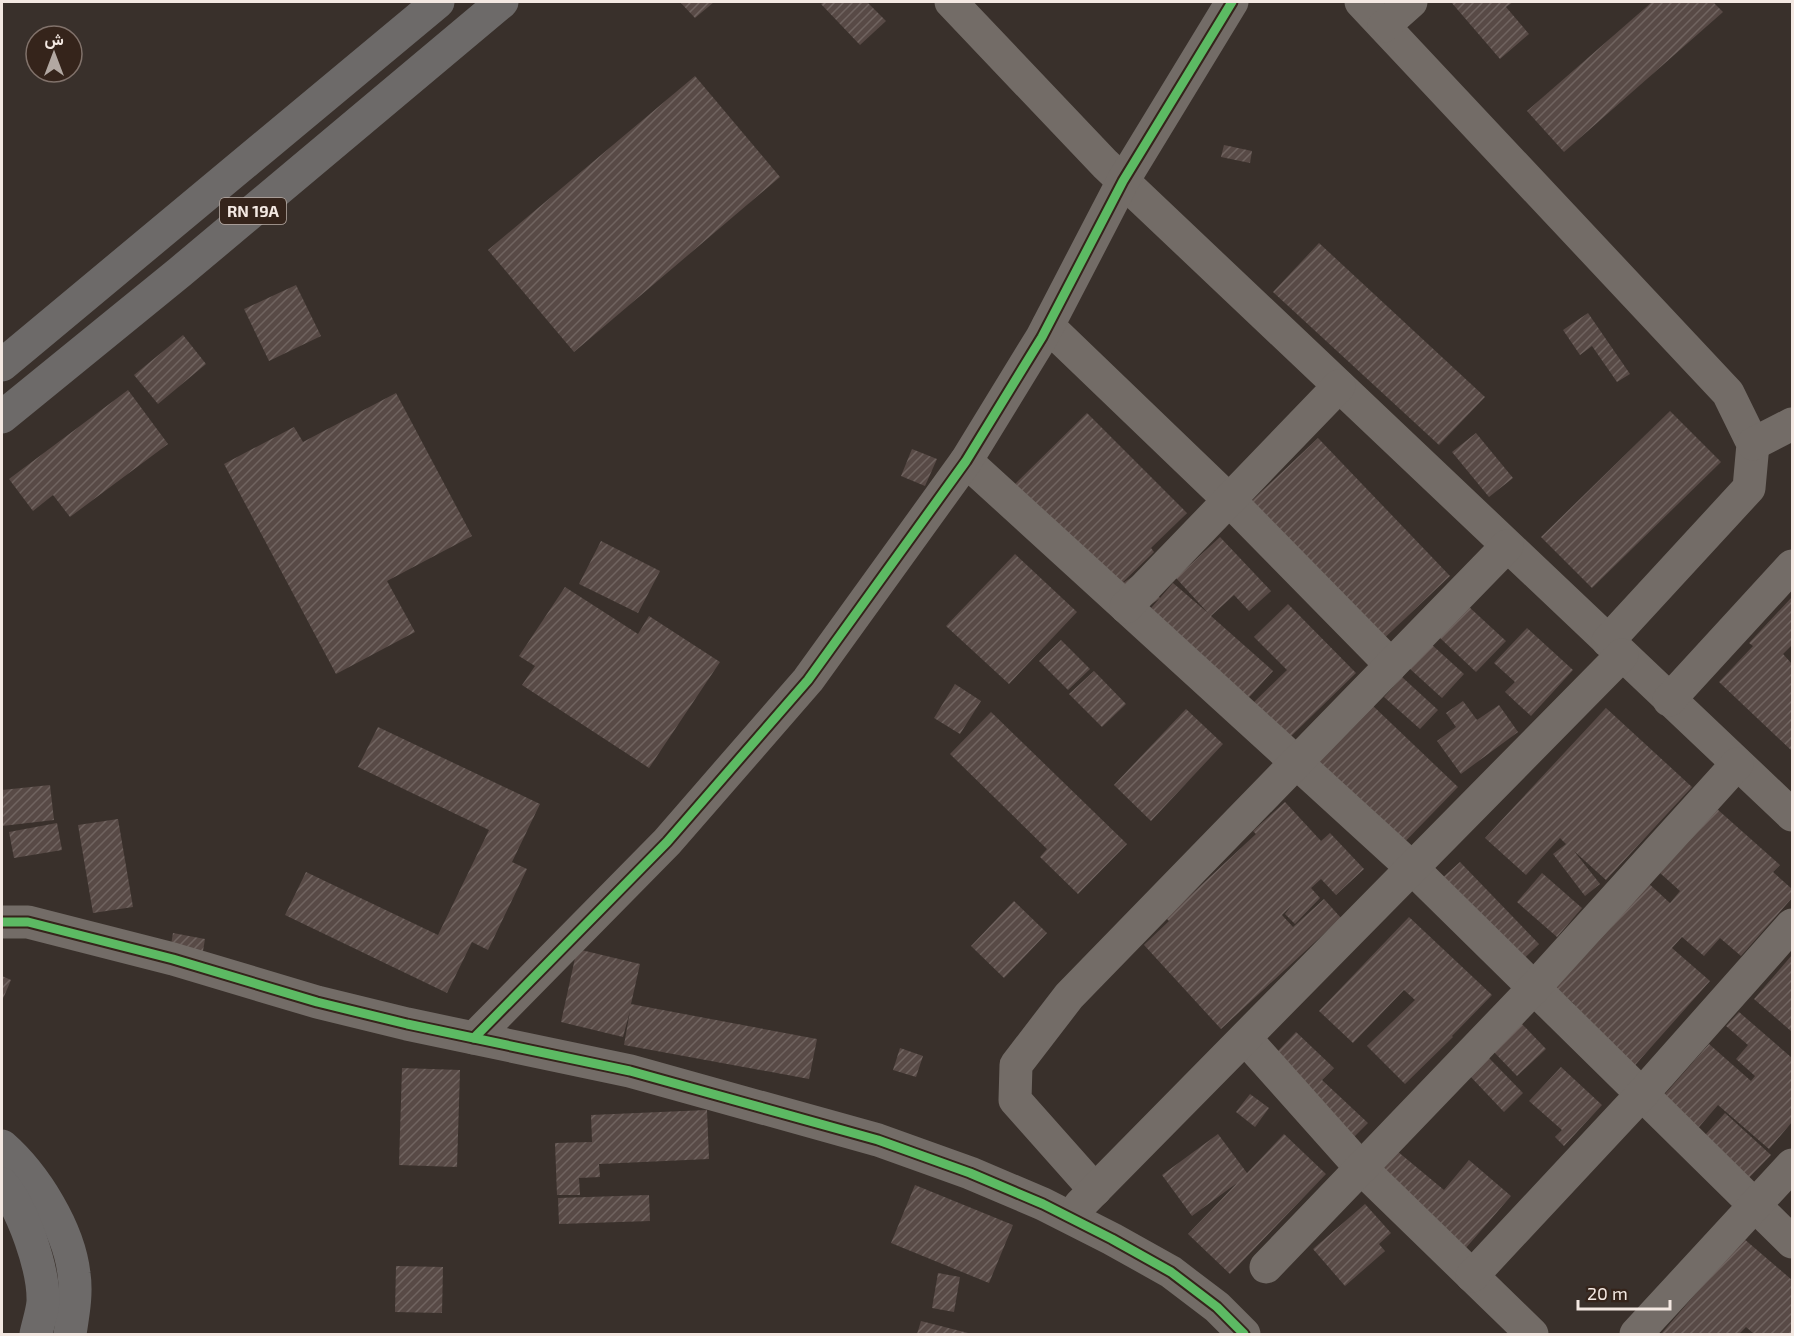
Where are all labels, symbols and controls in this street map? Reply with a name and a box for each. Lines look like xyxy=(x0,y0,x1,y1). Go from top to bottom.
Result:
north arrow xyxy=(24,24,84,84)
text: ش xyxy=(44,29,64,49)
road number: RN 19A xyxy=(220,198,286,224)
scale bar xyxy=(1578,1273,1670,1311)
text: 20 m xyxy=(1587,1282,1628,1304)

